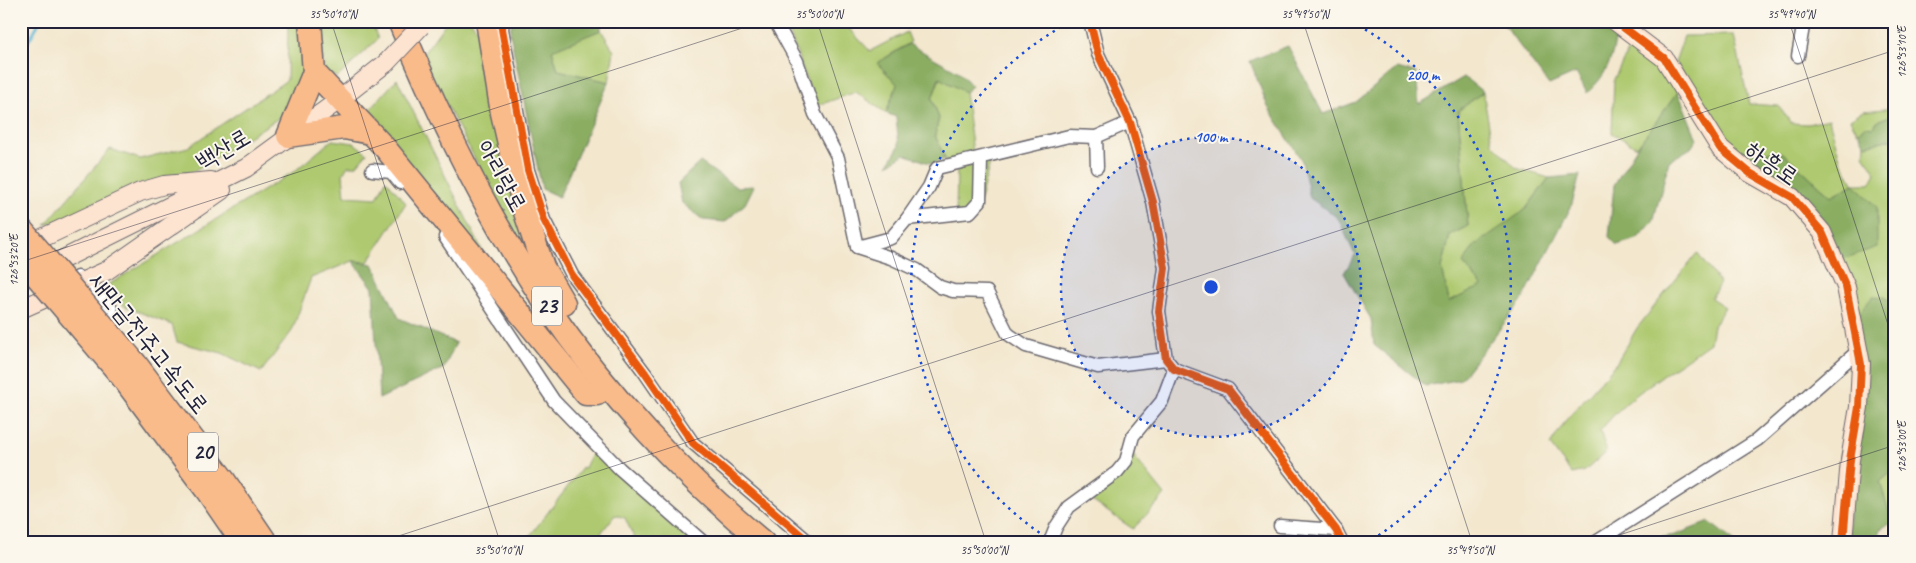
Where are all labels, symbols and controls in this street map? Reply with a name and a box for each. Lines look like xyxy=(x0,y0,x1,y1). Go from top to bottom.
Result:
text: 35°50'10"N xyxy=(309,6,358,22)
text: 35°50'00"N xyxy=(795,6,844,22)
text: 35°49'50"N xyxy=(1281,6,1330,22)
text: 35°49'40"N xyxy=(1767,6,1816,22)
text: 126°53'10"E xyxy=(1894,24,1910,78)
text: 200 m xyxy=(1407,66,1441,85)
street label: 백산로 xyxy=(190,121,256,177)
text: 100 m xyxy=(1195,128,1229,147)
street label: 하흥로 xyxy=(1740,134,1804,192)
street label: 아리랑로 xyxy=(470,135,534,217)
text: 126°53'20"E xyxy=(6,232,22,286)
street label: 새만금전주고속도로 xyxy=(83,266,215,420)
centre of rings xyxy=(1202,278,1220,296)
road number: 23 xyxy=(532,286,562,326)
text: 126°53'00"E xyxy=(1894,419,1910,473)
road number: 20 xyxy=(188,432,218,472)
text: 35°50'10"N xyxy=(474,542,523,558)
text: 35°50'00"N xyxy=(960,542,1009,558)
text: 35°49'50"N xyxy=(1446,542,1495,558)

